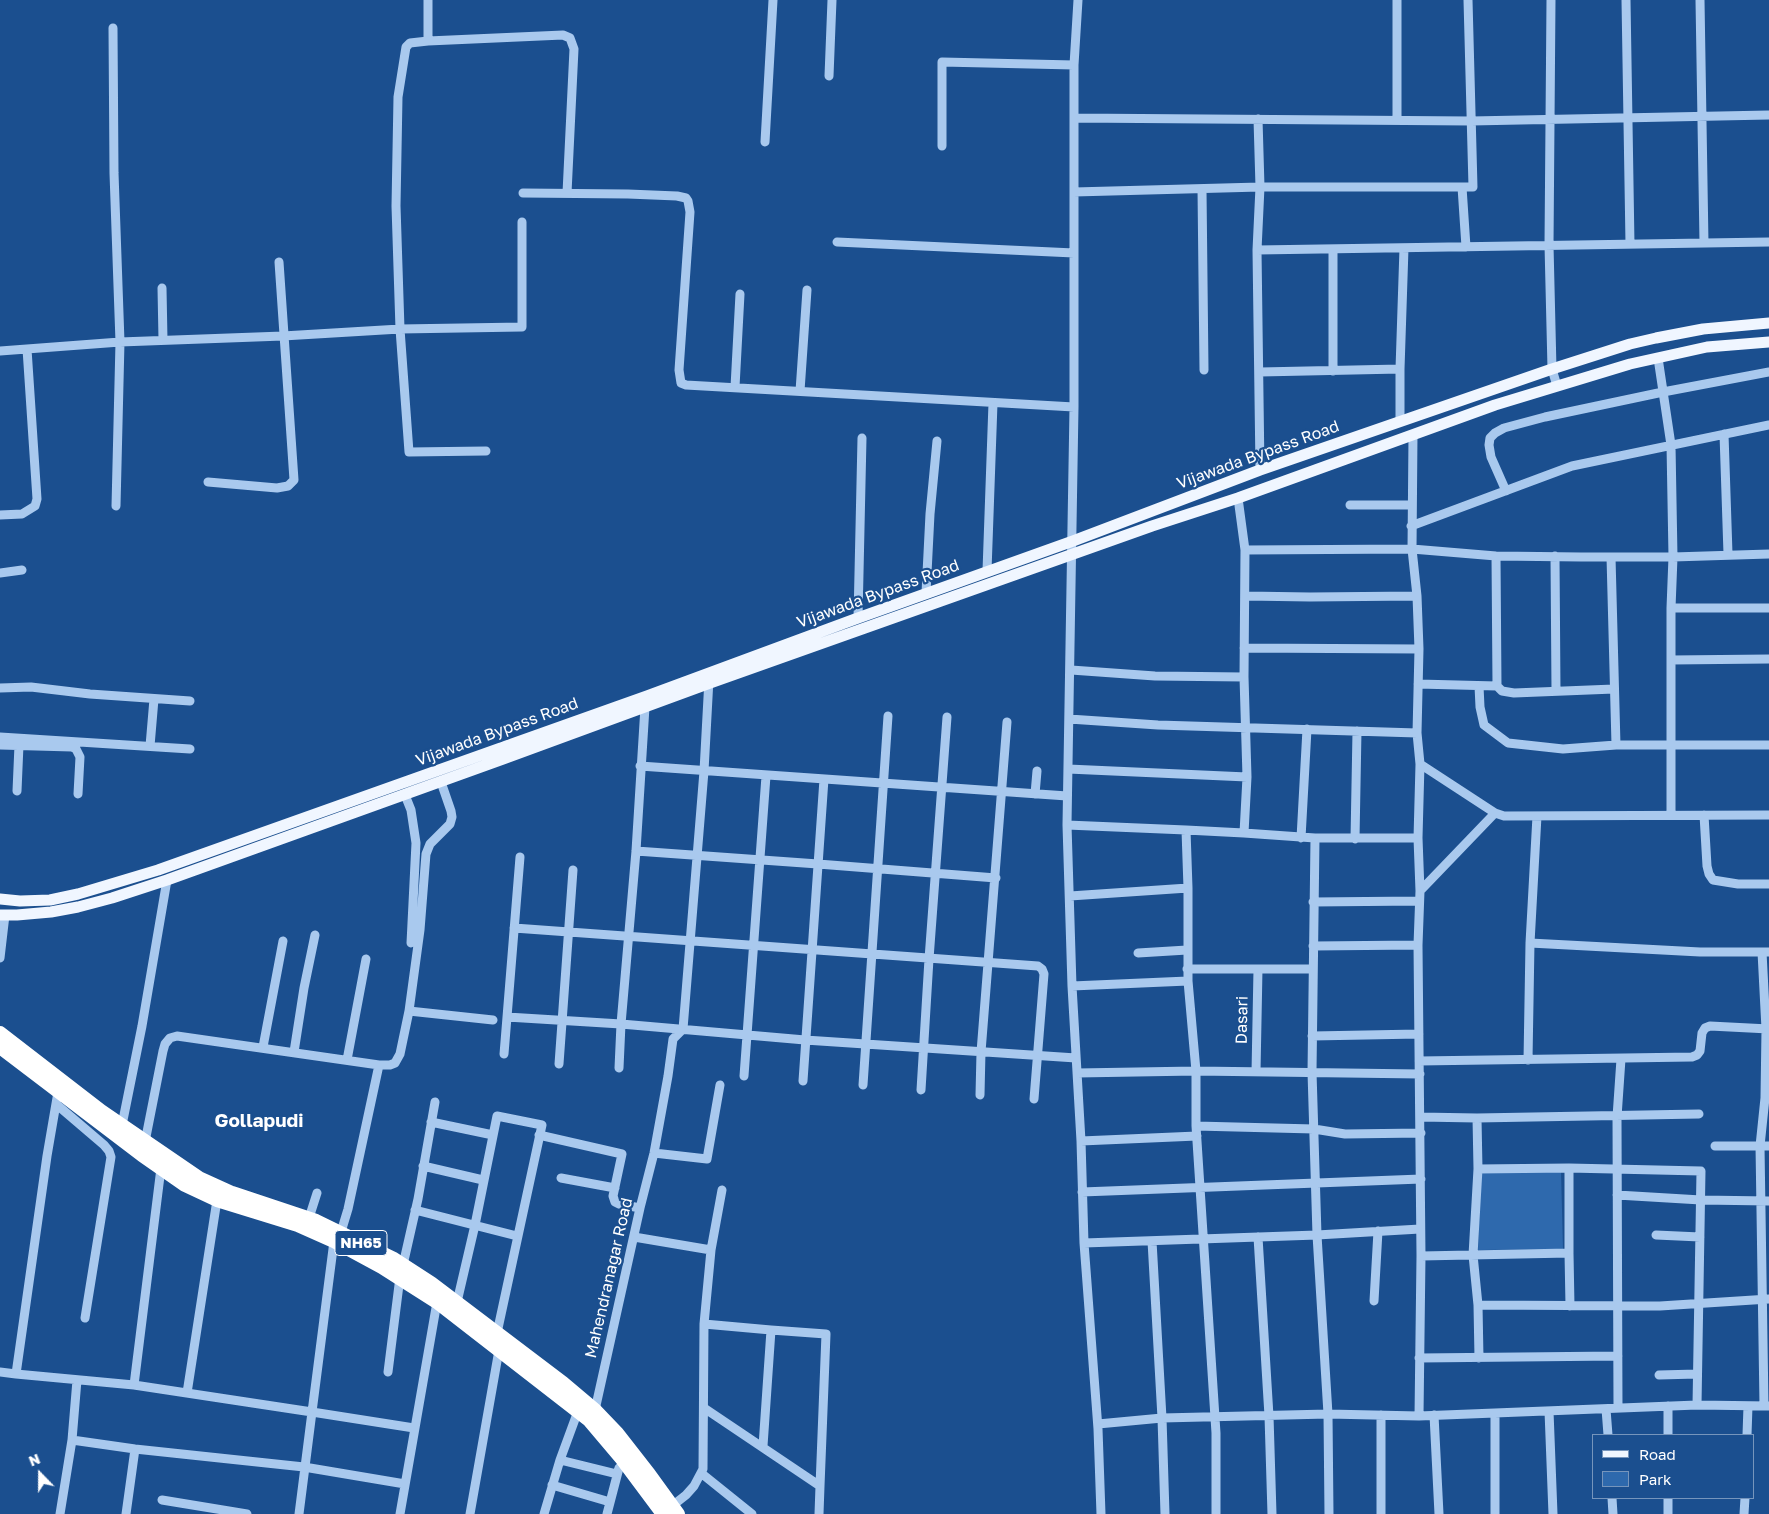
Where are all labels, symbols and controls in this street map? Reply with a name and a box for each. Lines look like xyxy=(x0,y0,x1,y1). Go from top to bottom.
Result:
street label: Vijawada Bypass Road xyxy=(1174,417,1342,493)
street label: Vijawada Bypass Road xyxy=(794,556,962,632)
street label: Vijawada Bypass Road xyxy=(413,694,581,770)
street label: Dasari xyxy=(1232,996,1252,1044)
district label: Gollapudi xyxy=(215,1110,303,1132)
street label: Mahendranagar Road xyxy=(581,1196,637,1360)
road number: NH65 xyxy=(335,1230,387,1256)
legend xyxy=(1592,1434,1754,1499)
text: Road xyxy=(1639,1445,1676,1463)
north arrow xyxy=(15,1449,65,1499)
text: N xyxy=(26,1450,42,1470)
text: Park xyxy=(1639,1470,1671,1488)

